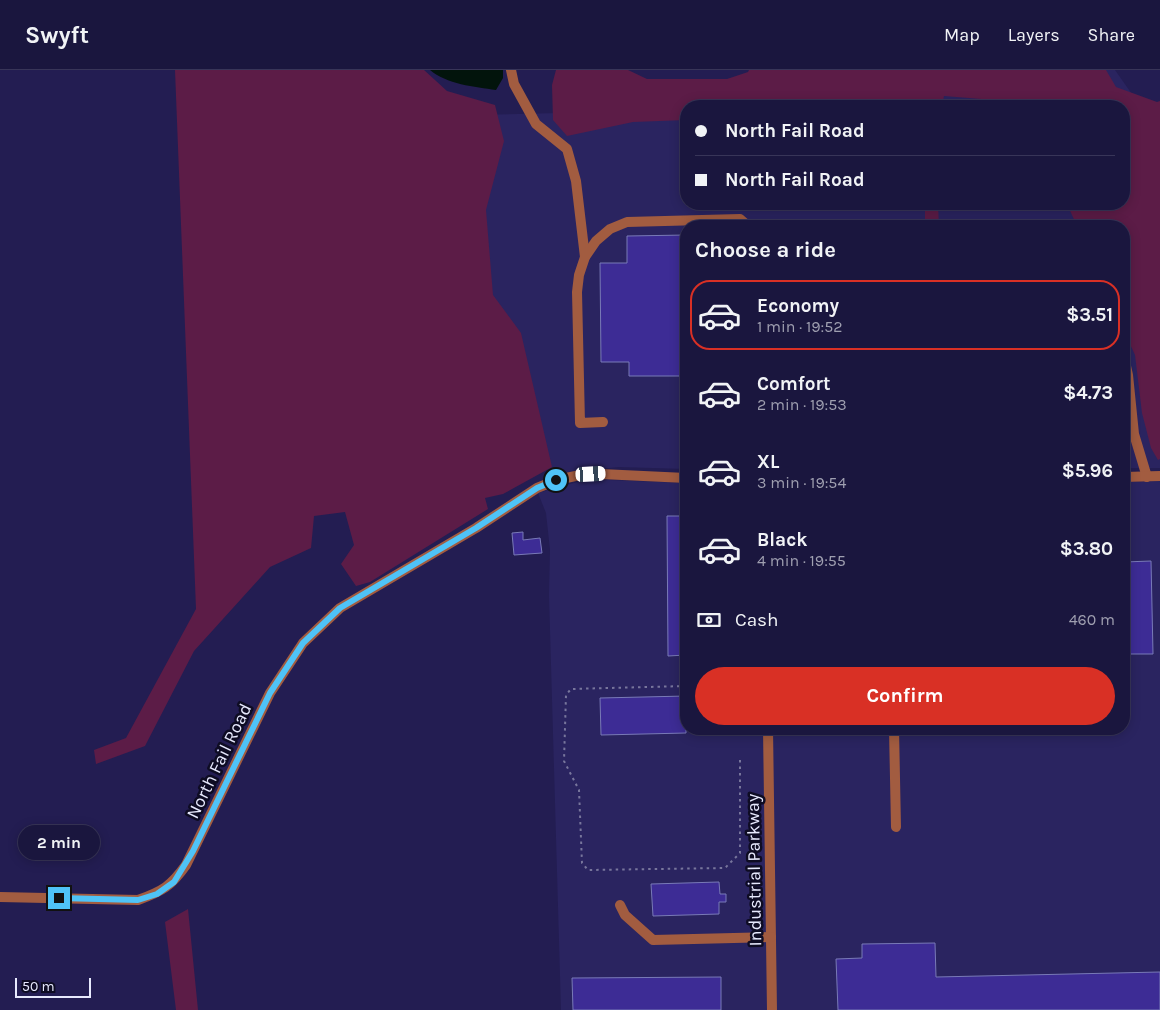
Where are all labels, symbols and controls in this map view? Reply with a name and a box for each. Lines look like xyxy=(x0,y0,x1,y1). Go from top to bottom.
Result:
text: Swyft xyxy=(25,21,89,49)
text: Map xyxy=(944,24,980,46)
text: Layers xyxy=(1008,24,1060,46)
text: Share xyxy=(1088,24,1135,46)
text: North Fail Road xyxy=(725,120,865,142)
text: North Fail Road xyxy=(725,169,865,191)
text: Choose a ride xyxy=(695,237,836,263)
icon: car xyxy=(697,293,742,338)
text: Economy xyxy=(757,295,839,317)
text: $3.51 xyxy=(1066,304,1113,326)
text: 1 min · 19:52 xyxy=(757,317,843,336)
icon: car xyxy=(697,371,742,416)
text: Comfort xyxy=(757,373,831,395)
text: $4.73 xyxy=(1063,382,1113,404)
text: 2 min · 19:53 xyxy=(757,395,847,414)
icon: car xyxy=(697,449,742,494)
text: XL xyxy=(757,451,779,473)
text: $5.96 xyxy=(1062,460,1113,482)
car xyxy=(575,466,606,482)
route start xyxy=(545,469,567,491)
text: 3 min · 19:54 xyxy=(757,473,846,492)
icon: car xyxy=(697,527,742,572)
text: Black xyxy=(757,529,808,551)
text: $3.80 xyxy=(1060,538,1113,560)
text: 4 min · 19:55 xyxy=(757,551,846,570)
icon: cash xyxy=(695,606,723,634)
text: Cash xyxy=(735,609,779,631)
text: 460 m xyxy=(1069,610,1115,629)
button: Confirm xyxy=(695,667,1115,725)
street label: North Fail Road xyxy=(182,700,256,822)
street label: Industrial Parkway xyxy=(742,793,766,947)
callout: 2 min xyxy=(18,826,100,860)
text: 2 min xyxy=(37,833,81,852)
route end xyxy=(48,887,70,909)
scale bar xyxy=(15,975,91,998)
text: 50 m xyxy=(22,978,55,995)

